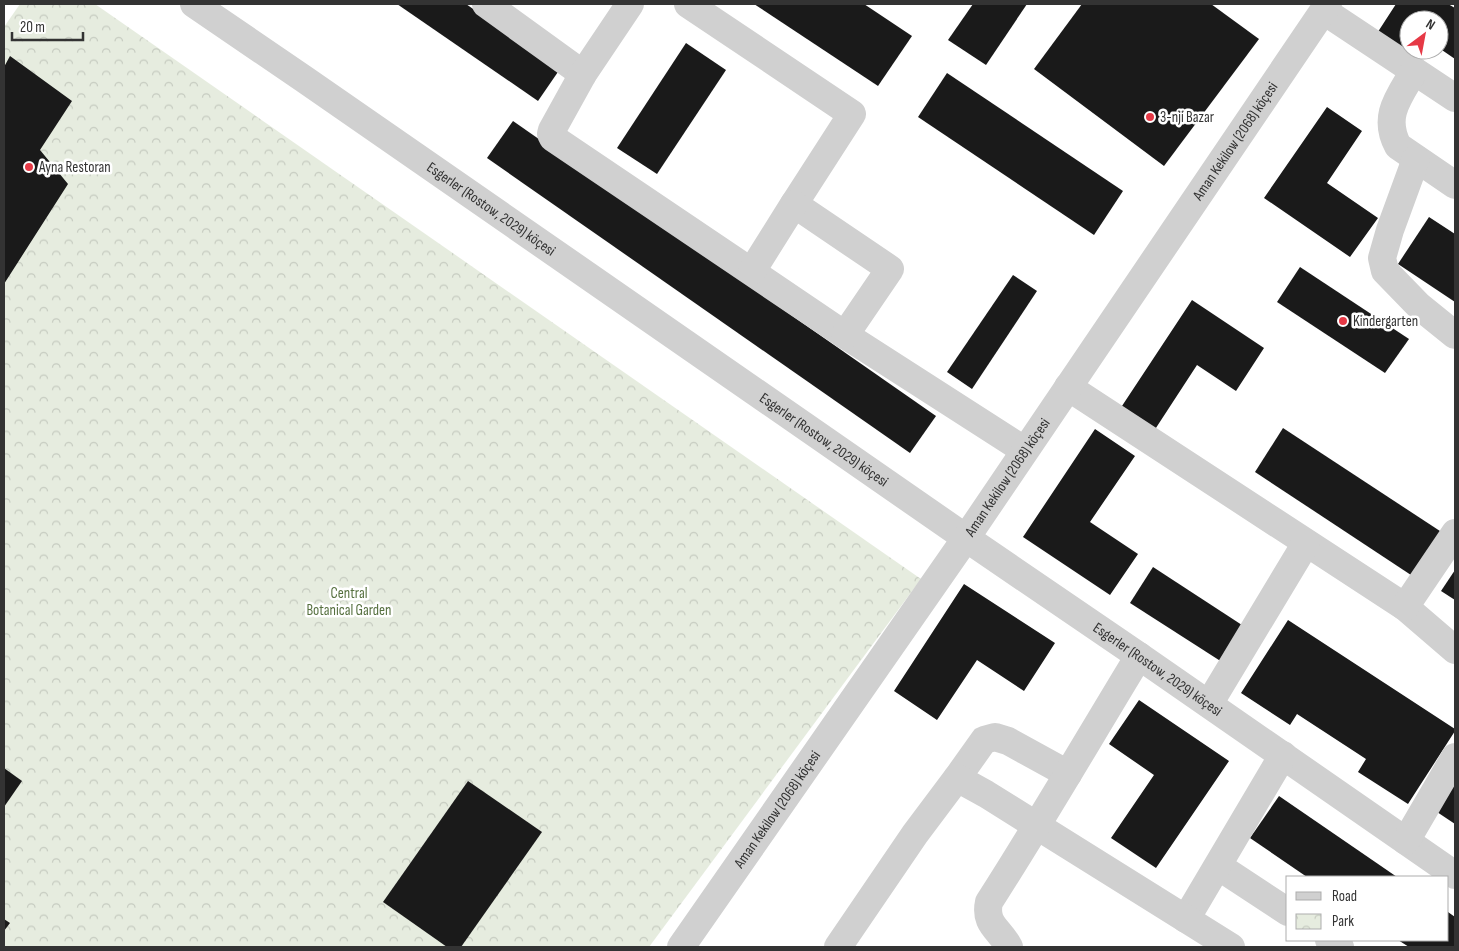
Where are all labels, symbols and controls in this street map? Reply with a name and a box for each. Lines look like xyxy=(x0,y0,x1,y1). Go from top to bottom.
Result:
scale bar xyxy=(12,10,84,42)
north arrow xyxy=(1399,10,1449,60)
text: N xyxy=(1423,15,1438,34)
text: 20 m xyxy=(20,18,45,37)
street label: Aman Kekilow (2068) köçesi xyxy=(1188,78,1282,205)
place label: 3-nji Bazar xyxy=(1160,108,1215,127)
marker: 3-nji Bazar xyxy=(1144,111,1156,123)
place label: Ayna Restoran xyxy=(38,158,111,177)
street label: Esgerler (Rostow, 2029) köçesi xyxy=(423,158,560,260)
marker: Ayna Restoran xyxy=(23,161,35,173)
place label: Kindergarten xyxy=(1353,312,1418,331)
marker: Kindergarten xyxy=(1337,315,1349,327)
street label: Esgerler (Rostow, 2029) köçesi xyxy=(756,388,892,491)
street label: Aman Kekilow (2068) köçesi xyxy=(960,414,1054,541)
park label: Central Botanical Garden xyxy=(306,584,392,620)
street label: Esgerler (Rostow, 2029) köçesi xyxy=(1090,618,1226,720)
street label: Aman Kekilow (2068) köçesi xyxy=(729,747,825,872)
legend xyxy=(1286,876,1449,941)
text: Road xyxy=(1332,887,1357,906)
text: Park xyxy=(1332,912,1354,931)

